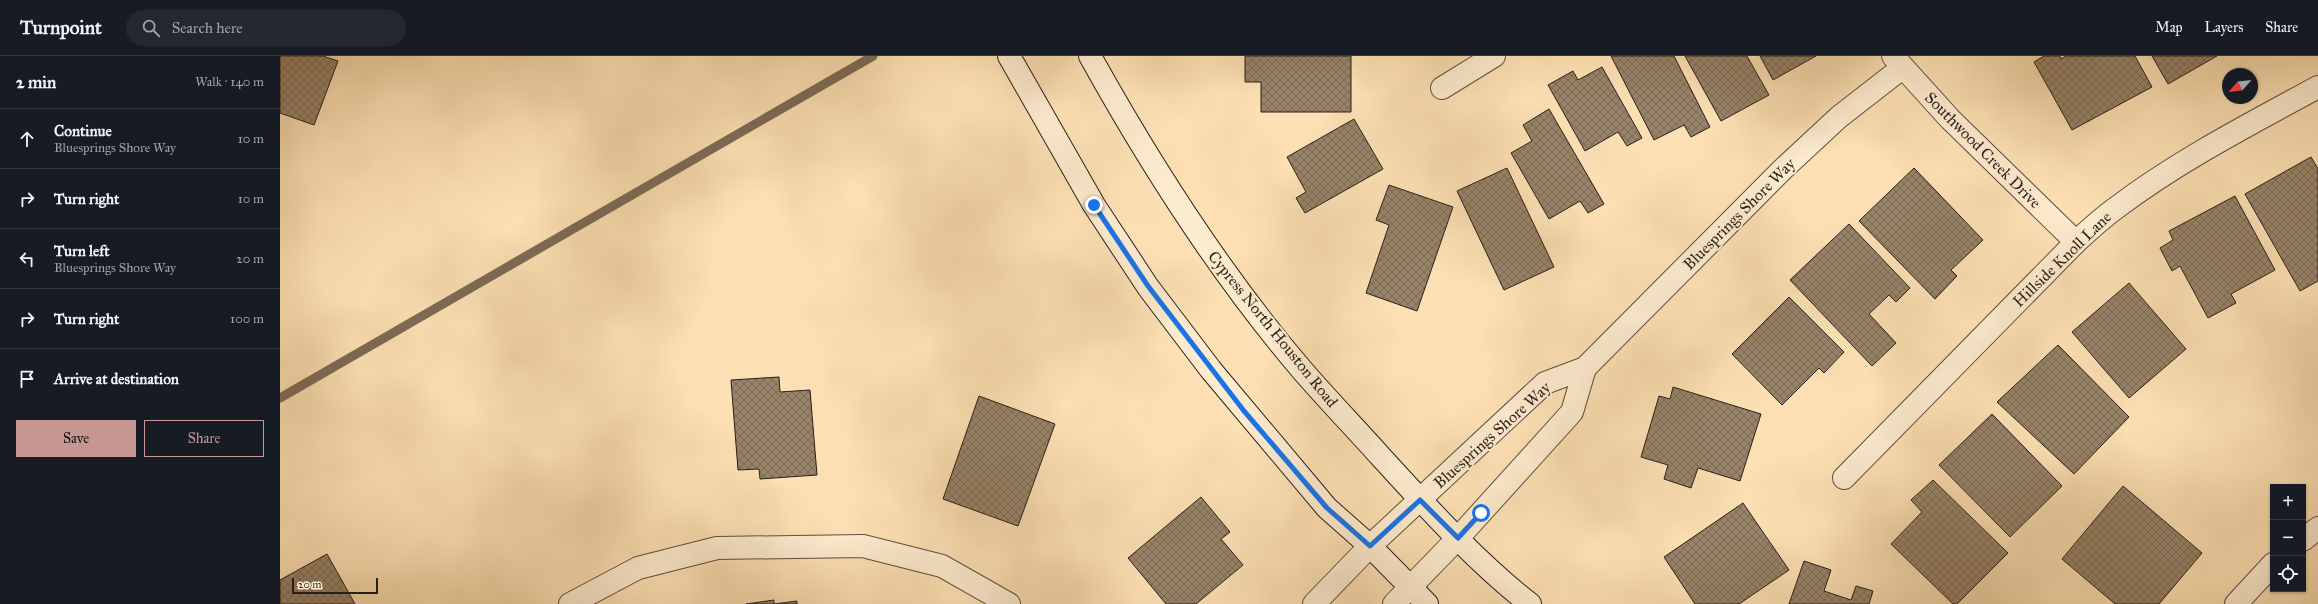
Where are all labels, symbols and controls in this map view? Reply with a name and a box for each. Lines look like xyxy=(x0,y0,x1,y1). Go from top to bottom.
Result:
search box xyxy=(126,10,406,46)
text: Turnpoint xyxy=(20,16,102,39)
icon: search xyxy=(140,17,162,39)
text: Search here xyxy=(172,19,243,37)
text: Map xyxy=(2155,19,2183,36)
text: Layers xyxy=(2205,19,2243,36)
text: Share xyxy=(2265,19,2298,36)
north arrow xyxy=(2222,68,2258,104)
text: 2 min xyxy=(16,72,56,93)
text: Walk · 140 m xyxy=(195,74,264,90)
street label: Southwood Creek Drive xyxy=(1921,88,2045,212)
text: Continue xyxy=(54,122,112,140)
icon: ahead xyxy=(16,128,38,150)
text: 10 m xyxy=(238,131,264,147)
text: Bluesprings Shore Way xyxy=(54,140,176,156)
street label: Bluesprings Shore Way xyxy=(1679,154,1800,275)
icon: right xyxy=(16,188,38,210)
text: Turn right xyxy=(54,190,119,208)
text: 10 m xyxy=(238,191,264,207)
route end xyxy=(1085,196,1103,214)
street label: Hillside Knoll Lane xyxy=(2009,207,2115,311)
text: Turn left xyxy=(54,242,110,260)
street label: Cypress North Houston Road xyxy=(1204,247,1342,411)
icon: left xyxy=(16,248,38,270)
text: 20 m xyxy=(236,251,264,267)
text: Bluesprings Shore Way xyxy=(54,260,176,276)
icon: right xyxy=(16,308,38,330)
text: Turn right xyxy=(54,310,119,328)
text: 100 m xyxy=(230,311,264,327)
icon: arrive xyxy=(16,368,38,390)
text: Arrive at destination xyxy=(54,370,179,388)
street label: Bluesprings Shore Way xyxy=(1430,377,1555,493)
button: Save xyxy=(16,420,136,457)
button: Share xyxy=(144,420,264,457)
map controls xyxy=(2270,484,2306,592)
button: + xyxy=(2270,484,2306,520)
route start xyxy=(1472,504,1490,522)
button: − xyxy=(2270,520,2306,556)
button: locate xyxy=(2270,556,2306,592)
scale bar xyxy=(292,576,378,595)
text: 20 m xyxy=(298,578,321,591)

